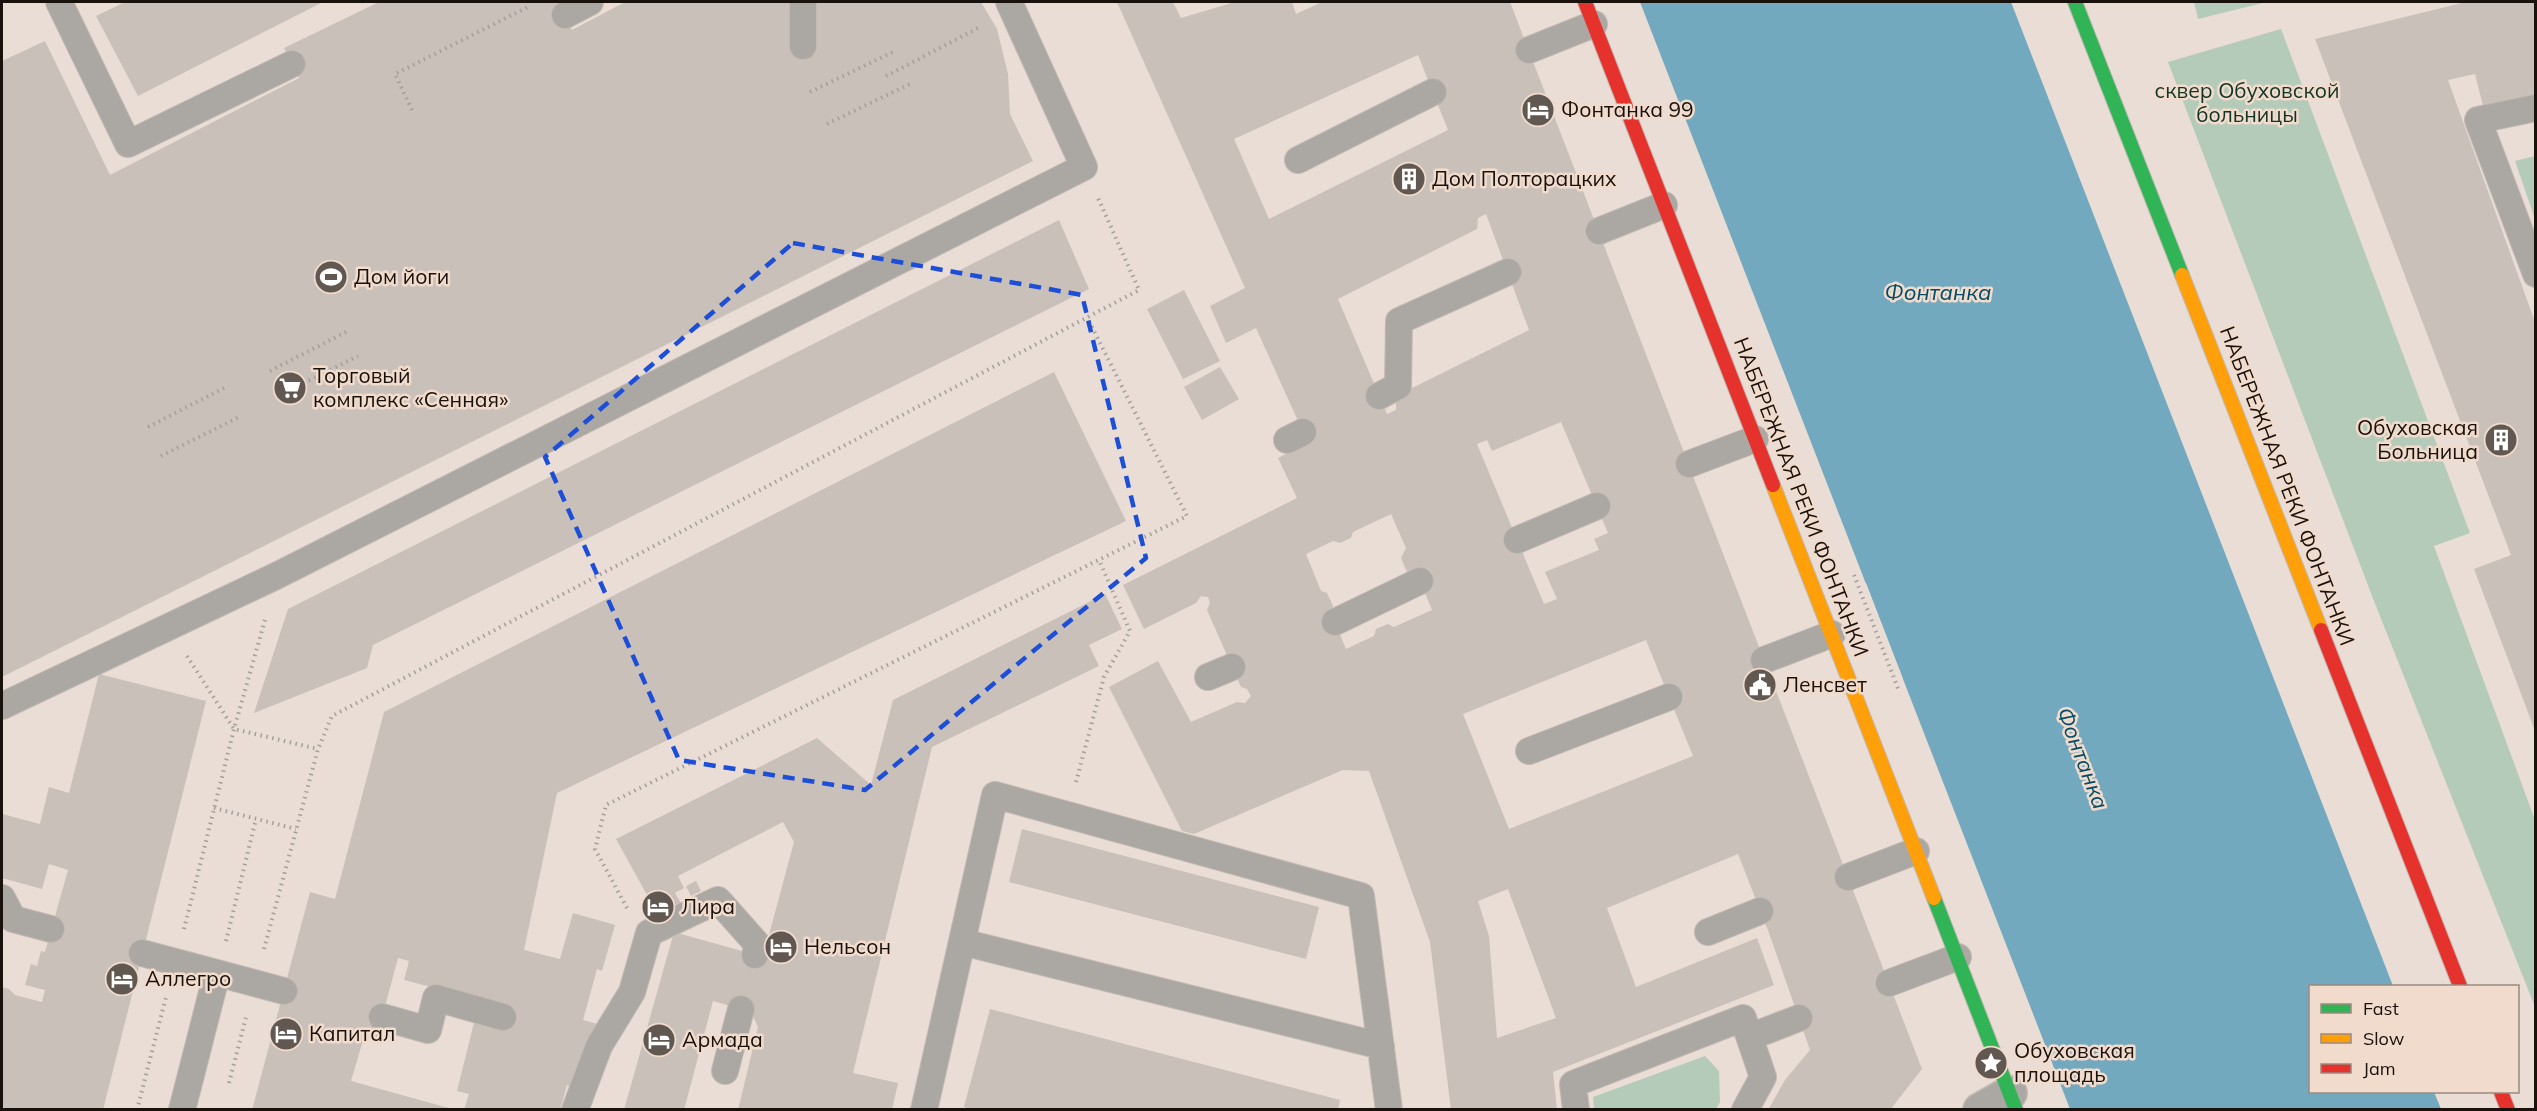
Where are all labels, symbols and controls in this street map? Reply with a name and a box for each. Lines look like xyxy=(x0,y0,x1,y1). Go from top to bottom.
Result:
park label: сквер Обуховской больницы xyxy=(2155,77,2339,127)
hotel icon: Фонтанка 99 xyxy=(1520,92,1556,128)
place label: Фонтанка 99 xyxy=(1561,96,1694,122)
building icon: Дом Полторацких xyxy=(1391,161,1427,197)
place label: Дом Полторацких xyxy=(1432,165,1617,191)
sports icon: Дом йоги xyxy=(313,259,349,295)
place label: Дом йоги xyxy=(354,263,449,289)
water label: Фонтанка xyxy=(1885,278,1991,306)
street label: НАБЕРЕЖНАЯ РЕКИ ФОНТАНКИ xyxy=(2215,322,2361,649)
street label: НАБЕРЕЖНАЯ РЕКИ ФОНТАНКИ xyxy=(1729,333,1875,660)
place label: Торговый комплекс «Сенная» xyxy=(313,362,508,412)
supermarket icon: Торговый комплекс «Сенная» xyxy=(272,370,308,406)
place label: Обуховская Больница xyxy=(2357,414,2478,464)
building icon: Обуховская Больница xyxy=(2483,422,2519,458)
public building icon: Ленсвет xyxy=(1742,667,1778,703)
place label: Ленсвет xyxy=(1783,671,1867,697)
water label: Фонтанка xyxy=(2051,703,2115,813)
hotel icon: Лира xyxy=(640,889,676,925)
place label: Лира xyxy=(681,893,735,919)
hotel icon: Нельсон xyxy=(763,929,799,965)
place label: Нельсон xyxy=(804,933,891,959)
hotel icon: Аллегро xyxy=(104,961,140,997)
place label: Аллегро xyxy=(145,965,231,991)
legend xyxy=(2309,985,2519,1093)
text: Fast xyxy=(2363,997,2399,1020)
hotel icon: Капитал xyxy=(268,1016,304,1052)
place label: Капитал xyxy=(309,1020,395,1046)
hotel icon: Армада xyxy=(641,1022,677,1058)
place label: Армада xyxy=(682,1026,763,1052)
text: Slow xyxy=(2363,1027,2405,1050)
place label: Обуховская площадь xyxy=(2014,1037,2135,1087)
place icon: Обуховская площадь xyxy=(1973,1045,2009,1081)
text: Jam xyxy=(2363,1057,2396,1080)

